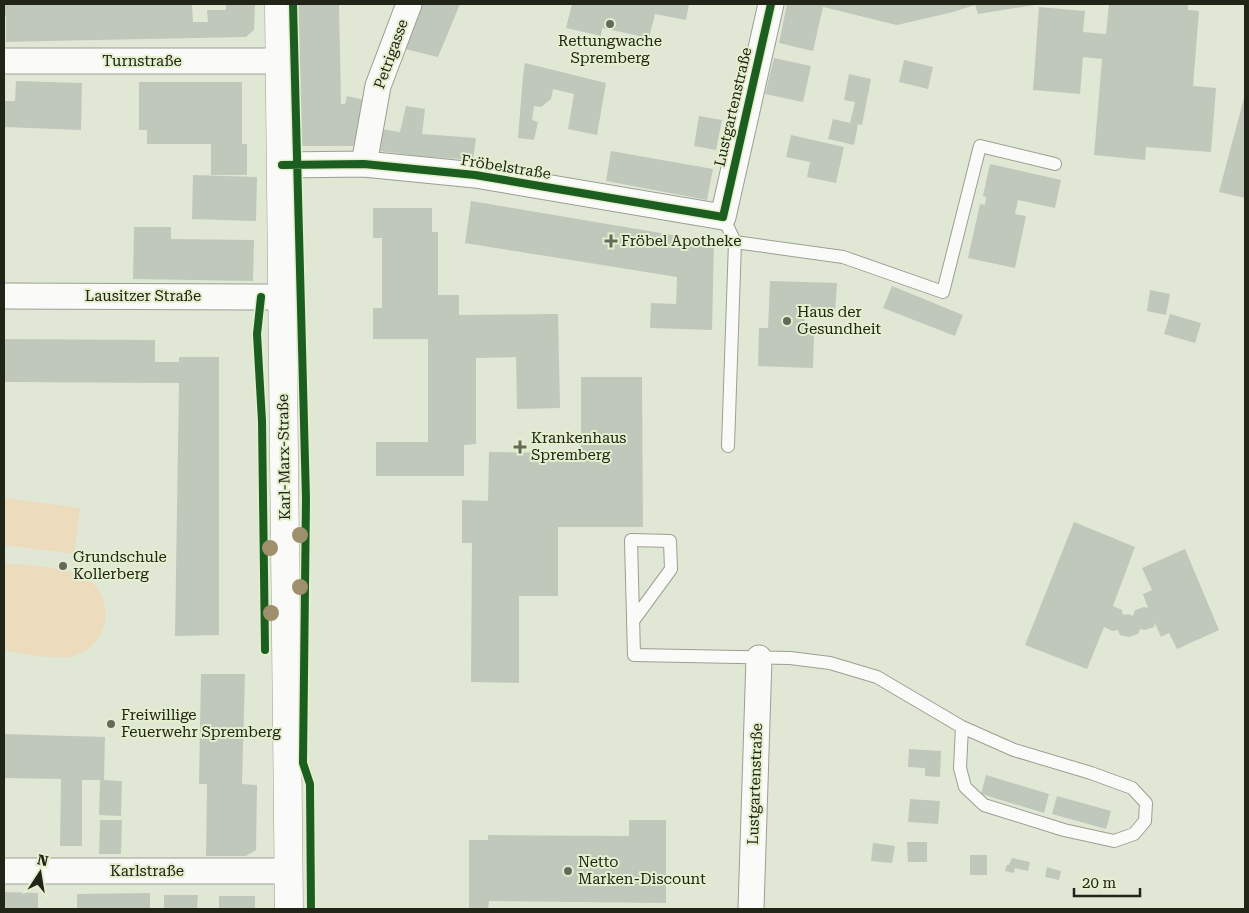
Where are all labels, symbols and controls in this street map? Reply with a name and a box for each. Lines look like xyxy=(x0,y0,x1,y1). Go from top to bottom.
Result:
street label: Petrigasse xyxy=(370,17,412,91)
marker: Rettungwache Spremberg xyxy=(604,18,616,30)
place label: Rettungwache Spremberg xyxy=(558,32,662,67)
street label: Lustgartenstraße xyxy=(711,46,755,168)
street label: Turnstraße xyxy=(102,52,182,70)
street label: Fröbelstraße xyxy=(460,151,552,183)
place label: Fröbel Apotheke xyxy=(621,232,741,250)
marker: Fröbel Apotheke xyxy=(605,235,617,247)
street label: Lausitzer Straße xyxy=(85,287,201,305)
place label: Haus der Gesundheit xyxy=(797,303,882,338)
marker: Haus der Gesundheit xyxy=(781,315,793,327)
street label: Karl-Marx-Straße xyxy=(274,394,294,520)
place label: Krankenhaus Spremberg xyxy=(531,429,627,464)
marker: Krankenhaus Spremberg xyxy=(513,440,527,454)
place label: Grundschule Kollerberg xyxy=(73,548,167,583)
marker: Grundschule Kollerberg xyxy=(57,560,69,572)
place label: Freiwillige Feuerwehr Spremberg xyxy=(121,706,281,741)
marker: Freiwillige Feuerwehr Spremberg xyxy=(105,718,117,730)
street label: Lustgartenstraße xyxy=(744,723,766,845)
north arrow xyxy=(15,848,65,898)
text: N xyxy=(36,851,50,869)
place label: Netto Marken-Discount xyxy=(578,853,706,888)
street label: Karlstraße xyxy=(110,862,184,880)
marker: Netto Marken-Discount xyxy=(562,865,574,877)
scale bar xyxy=(1074,866,1140,898)
text: 20 m xyxy=(1082,874,1117,892)

